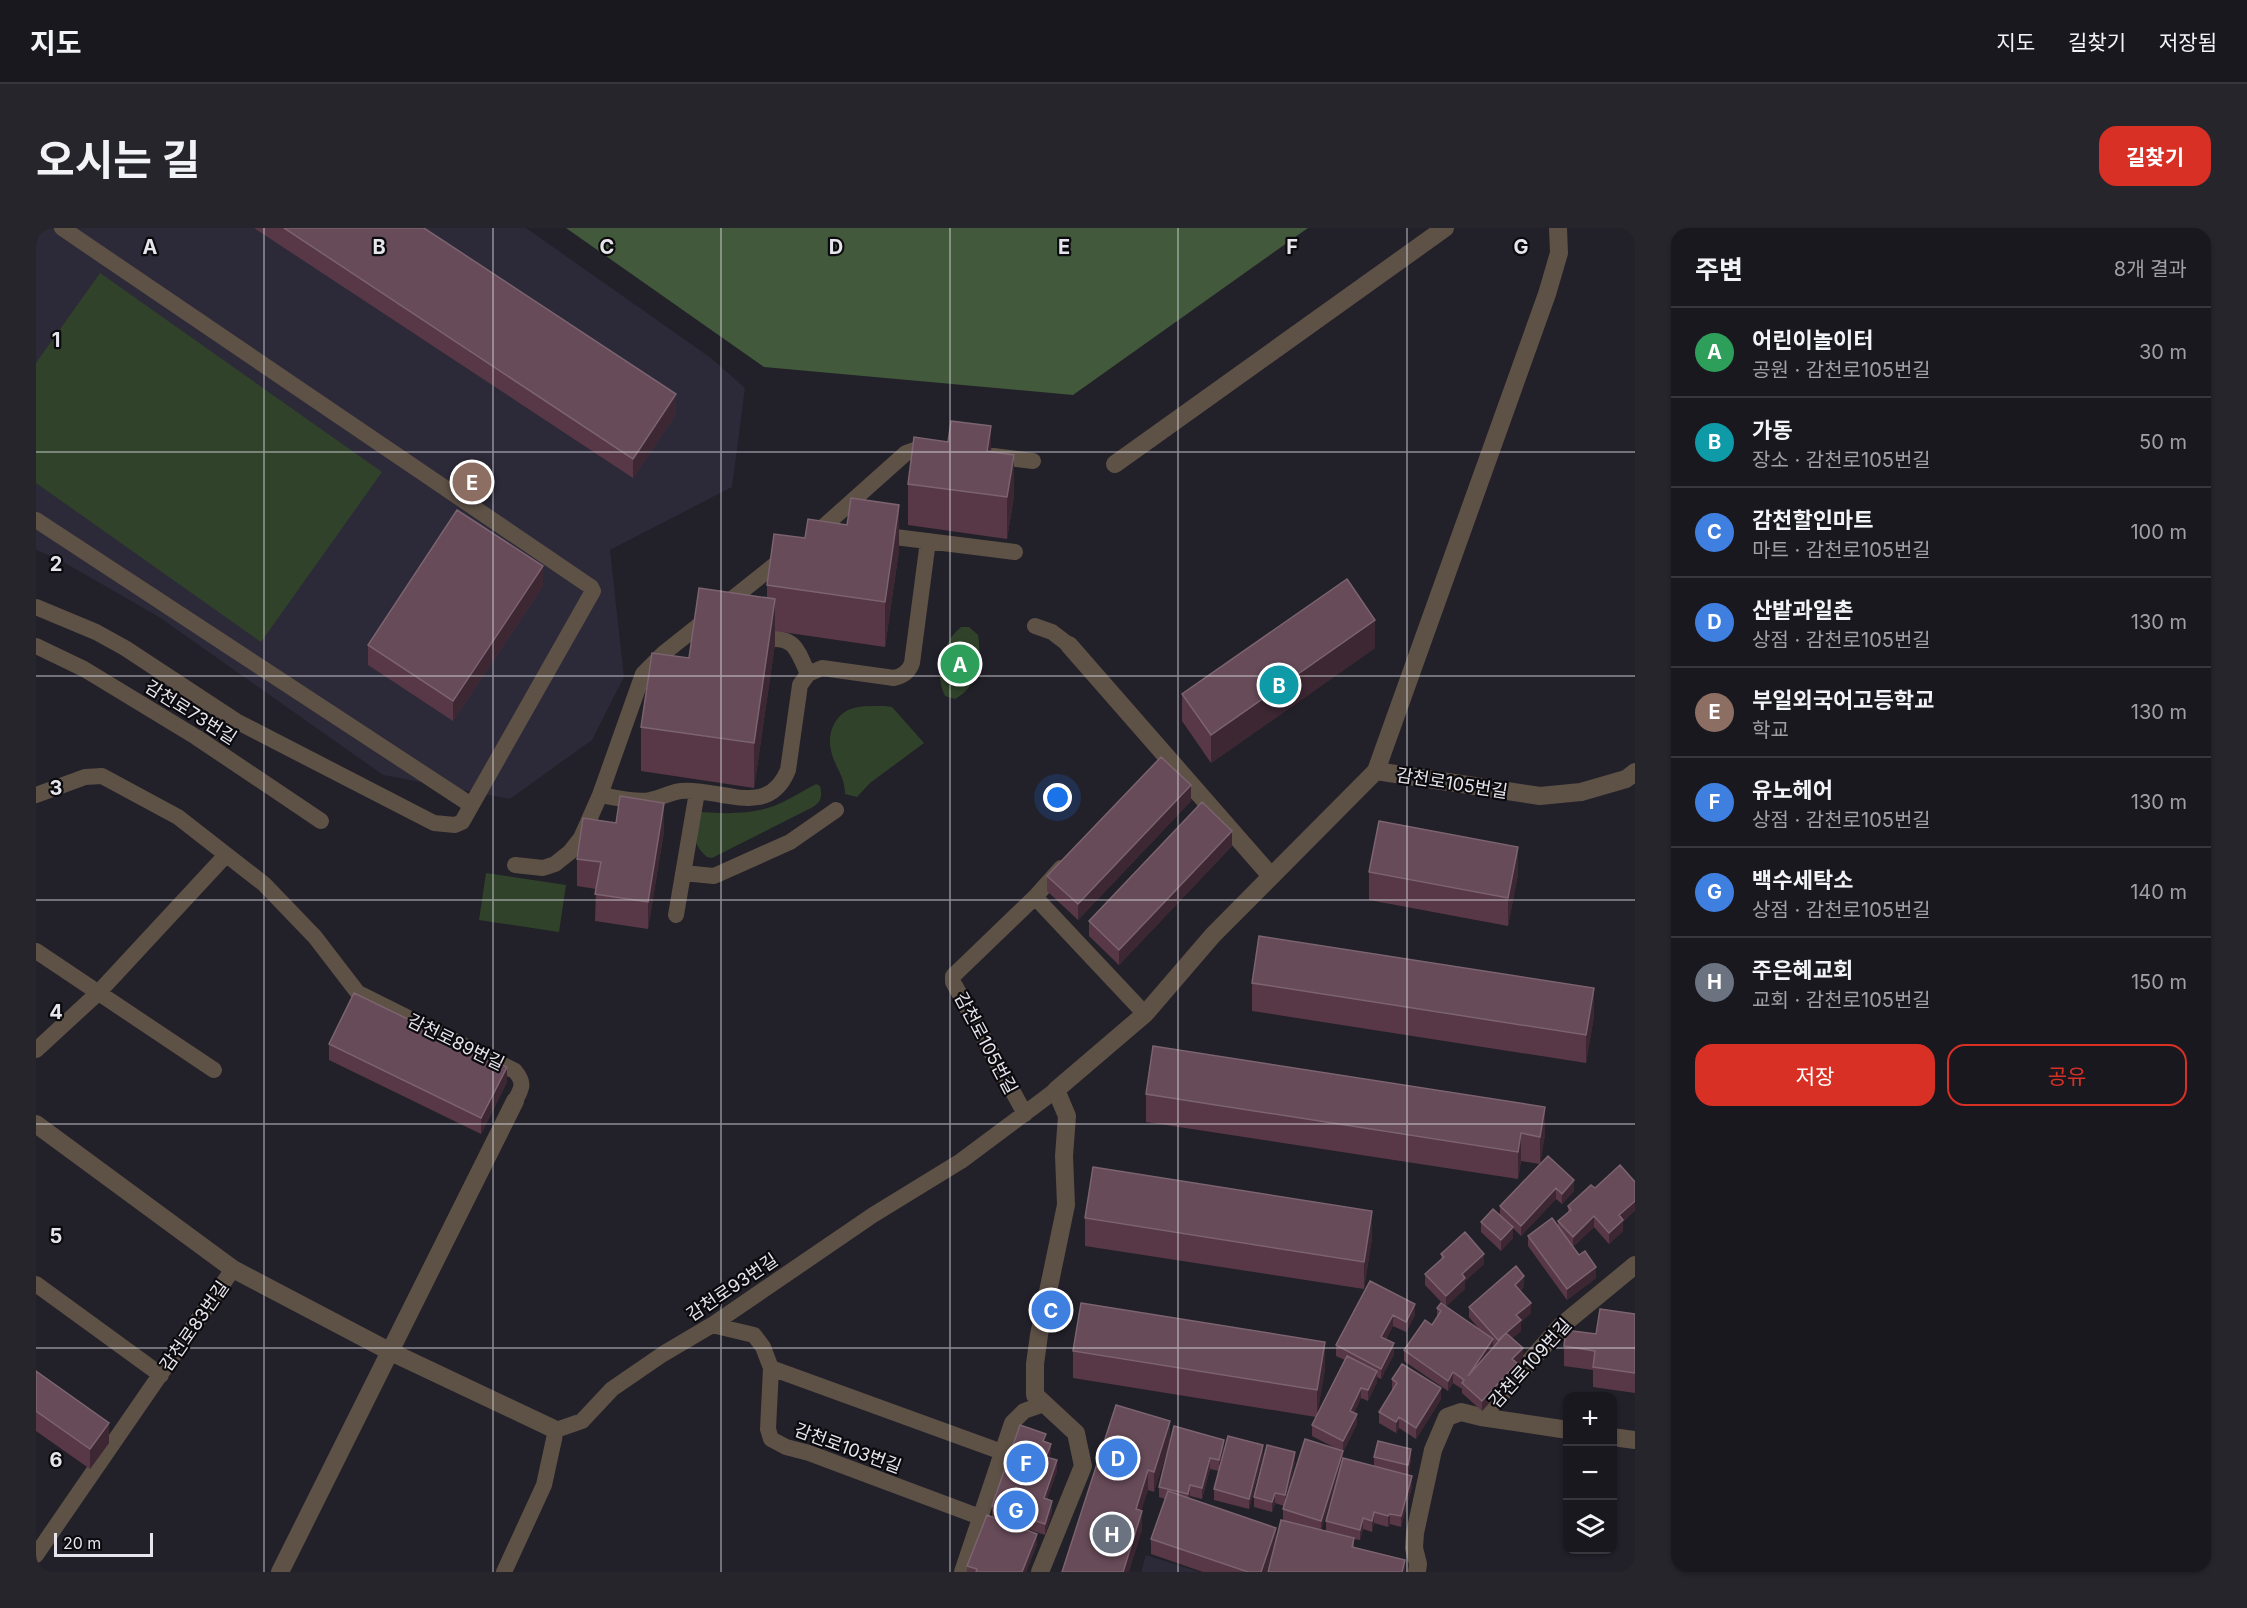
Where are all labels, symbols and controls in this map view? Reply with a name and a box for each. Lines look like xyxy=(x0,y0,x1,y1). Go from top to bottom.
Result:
text: 지도 xyxy=(30,26,82,60)
text: 지도 xyxy=(1996,30,2035,55)
text: 길찾기 xyxy=(2068,30,2126,55)
text: 저장됨 xyxy=(2159,30,2217,55)
button: 길찾기 xyxy=(2099,126,2211,186)
text: 오시는 길 xyxy=(36,134,201,185)
text: A xyxy=(143,235,158,259)
text: B xyxy=(372,235,386,259)
text: C xyxy=(600,235,614,259)
text: D xyxy=(829,235,843,259)
text: E xyxy=(1058,235,1070,259)
text: F xyxy=(1286,235,1298,259)
text: G xyxy=(1513,235,1529,259)
text: 주변 xyxy=(1695,254,1743,285)
text: 8개 결과 xyxy=(2114,257,2187,281)
text: 어린이놀이터 xyxy=(1752,327,1873,353)
text: 1 xyxy=(52,328,60,352)
text: A xyxy=(1707,340,1722,364)
text: 30 m xyxy=(2139,340,2187,364)
text: 공원 · 감천로105번길 xyxy=(1752,358,1931,382)
text: 가동 xyxy=(1752,417,1792,443)
text: B xyxy=(1708,430,1721,454)
text: 50 m xyxy=(2139,430,2187,454)
text: 장소 · 감천로105번길 xyxy=(1752,448,1931,472)
pin: E xyxy=(452,460,492,504)
text: 감천할인마트 xyxy=(1752,507,1873,533)
text: C xyxy=(1707,520,1722,544)
text: 100 m xyxy=(2130,520,2187,544)
text: 마트 · 감천로105번길 xyxy=(1752,538,1931,562)
text: 2 xyxy=(50,552,62,576)
text: 산밭과일촌 xyxy=(1752,597,1853,623)
text: D xyxy=(1707,610,1722,634)
text: 130 m xyxy=(2131,610,2187,634)
text: 상점 · 감천로105번길 xyxy=(1752,628,1931,652)
pin: A xyxy=(940,642,980,686)
pin: B xyxy=(1260,662,1298,708)
street label: 감천로73번길 xyxy=(141,676,241,748)
text: 부일외국어고등학교 xyxy=(1752,687,1934,713)
text: E xyxy=(1708,700,1721,724)
text: 130 m xyxy=(2131,700,2187,724)
text: 학교 xyxy=(1752,718,1789,742)
street label: 감천로105번길 xyxy=(1395,764,1509,802)
text: 3 xyxy=(50,776,62,800)
text: 유노헤어 xyxy=(1752,777,1833,803)
your location xyxy=(1043,783,1072,812)
text: F xyxy=(1709,790,1720,814)
text: 130 m xyxy=(2131,790,2187,814)
text: 상점 · 감천로105번길 xyxy=(1752,808,1931,832)
text: 백수세탁소 xyxy=(1752,867,1853,893)
text: G xyxy=(1707,880,1722,904)
text: 140 m xyxy=(2130,880,2187,904)
text: 상점 · 감천로105번길 xyxy=(1752,898,1931,922)
text: 주은혜교회 xyxy=(1752,957,1853,983)
text: H xyxy=(1707,970,1722,994)
text: 150 m xyxy=(2131,970,2187,994)
street label: 감천로105번길 xyxy=(950,988,1022,1098)
text: 교회 · 감천로105번길 xyxy=(1752,988,1931,1012)
text: 4 xyxy=(49,1000,63,1024)
street label: 감천로89번길 xyxy=(404,1010,508,1074)
button: 저장 xyxy=(1695,1044,1935,1106)
button: 공유 xyxy=(1947,1044,2187,1106)
text: 5 xyxy=(50,1224,62,1248)
street label: 감천로93번길 xyxy=(683,1249,781,1325)
street label: 감천로83번길 xyxy=(155,1277,233,1375)
pin: C xyxy=(1032,1288,1070,1332)
street label: 감천로109번길 xyxy=(1485,1314,1575,1412)
map controls xyxy=(1563,1392,1617,1554)
button: + xyxy=(1563,1392,1617,1446)
street label: 감천로103번길 xyxy=(791,1419,905,1477)
pin: D xyxy=(1098,1436,1138,1480)
pin: F xyxy=(1006,1440,1046,1486)
button: − xyxy=(1563,1446,1617,1500)
text: 6 xyxy=(50,1448,63,1472)
pin: G xyxy=(996,1488,1036,1532)
button: layers xyxy=(1563,1500,1617,1554)
pin: H xyxy=(1092,1512,1132,1556)
scale bar xyxy=(54,1530,153,1558)
text: 20 m xyxy=(63,1533,101,1553)

